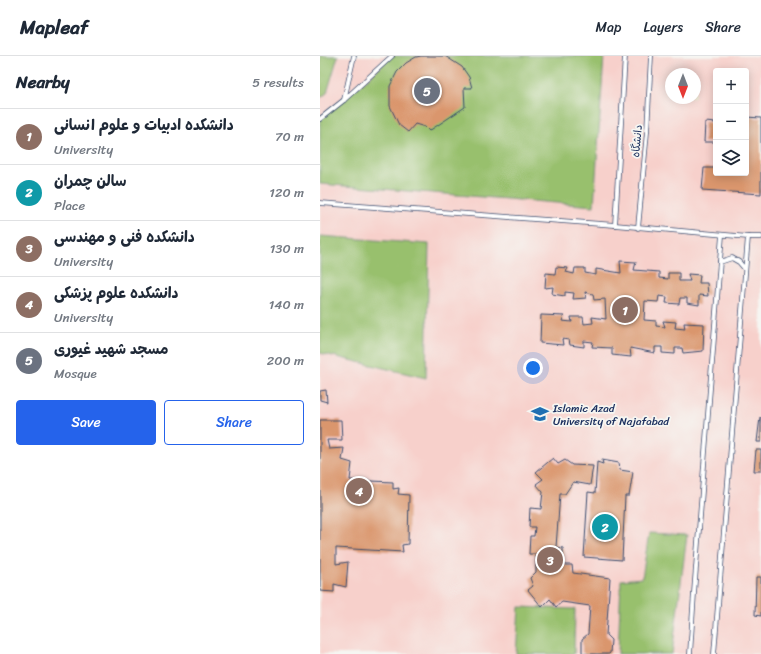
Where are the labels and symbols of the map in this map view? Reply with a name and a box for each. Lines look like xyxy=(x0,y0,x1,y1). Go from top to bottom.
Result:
north arrow xyxy=(665,68,701,104)
pin: 5 xyxy=(414,76,440,106)
street label: دانشگاه xyxy=(626,124,648,158)
pin: 1 xyxy=(612,295,638,325)
your location xyxy=(523,358,543,378)
place label: Islamic Azad University of Najafabad xyxy=(552,399,670,431)
school or university icon: Islamic Azad University of Najafabad xyxy=(530,404,550,424)
pin: 4 xyxy=(346,476,372,506)
pin: 2 xyxy=(592,512,618,542)
pin: 3 xyxy=(537,545,563,575)

